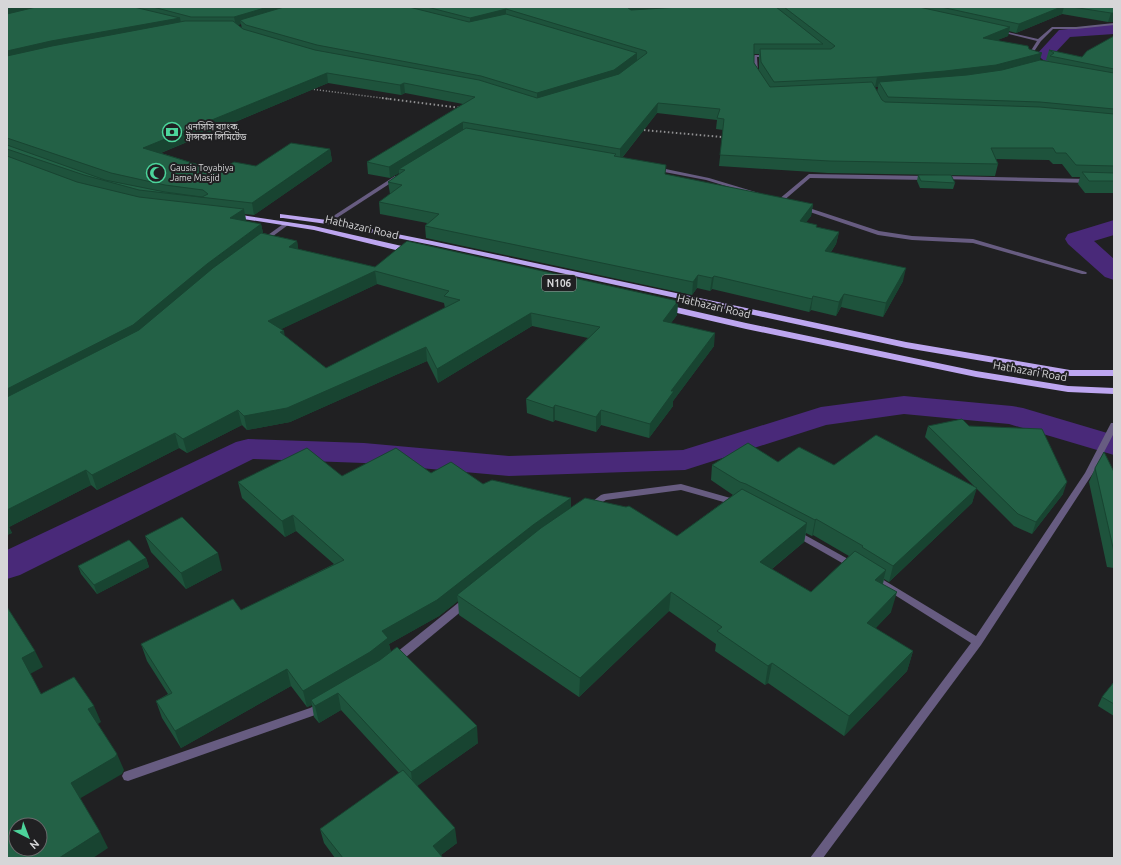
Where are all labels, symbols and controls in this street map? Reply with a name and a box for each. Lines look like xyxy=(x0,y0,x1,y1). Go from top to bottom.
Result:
bank icon: এনসিসি ব্যাংক, ট্রান্সকম লিমিটেড xyxy=(161,121,183,143)
place label: এনসিসি ব্যাংক, ট্রান্সকম লিমিটেড xyxy=(185,121,247,142)
mosque icon: Gausia Toyabiya Jame Masjid xyxy=(145,162,167,184)
place label: Gausia Toyabiya Jame Masjid xyxy=(170,163,234,183)
street label: Hathazari Road xyxy=(324,213,400,241)
road number: N106 xyxy=(542,275,576,291)
street label: Hathazari Road xyxy=(676,292,752,320)
street label: Hathazari Road xyxy=(992,359,1068,383)
north arrow xyxy=(8,817,48,857)
text: N xyxy=(28,837,42,852)

